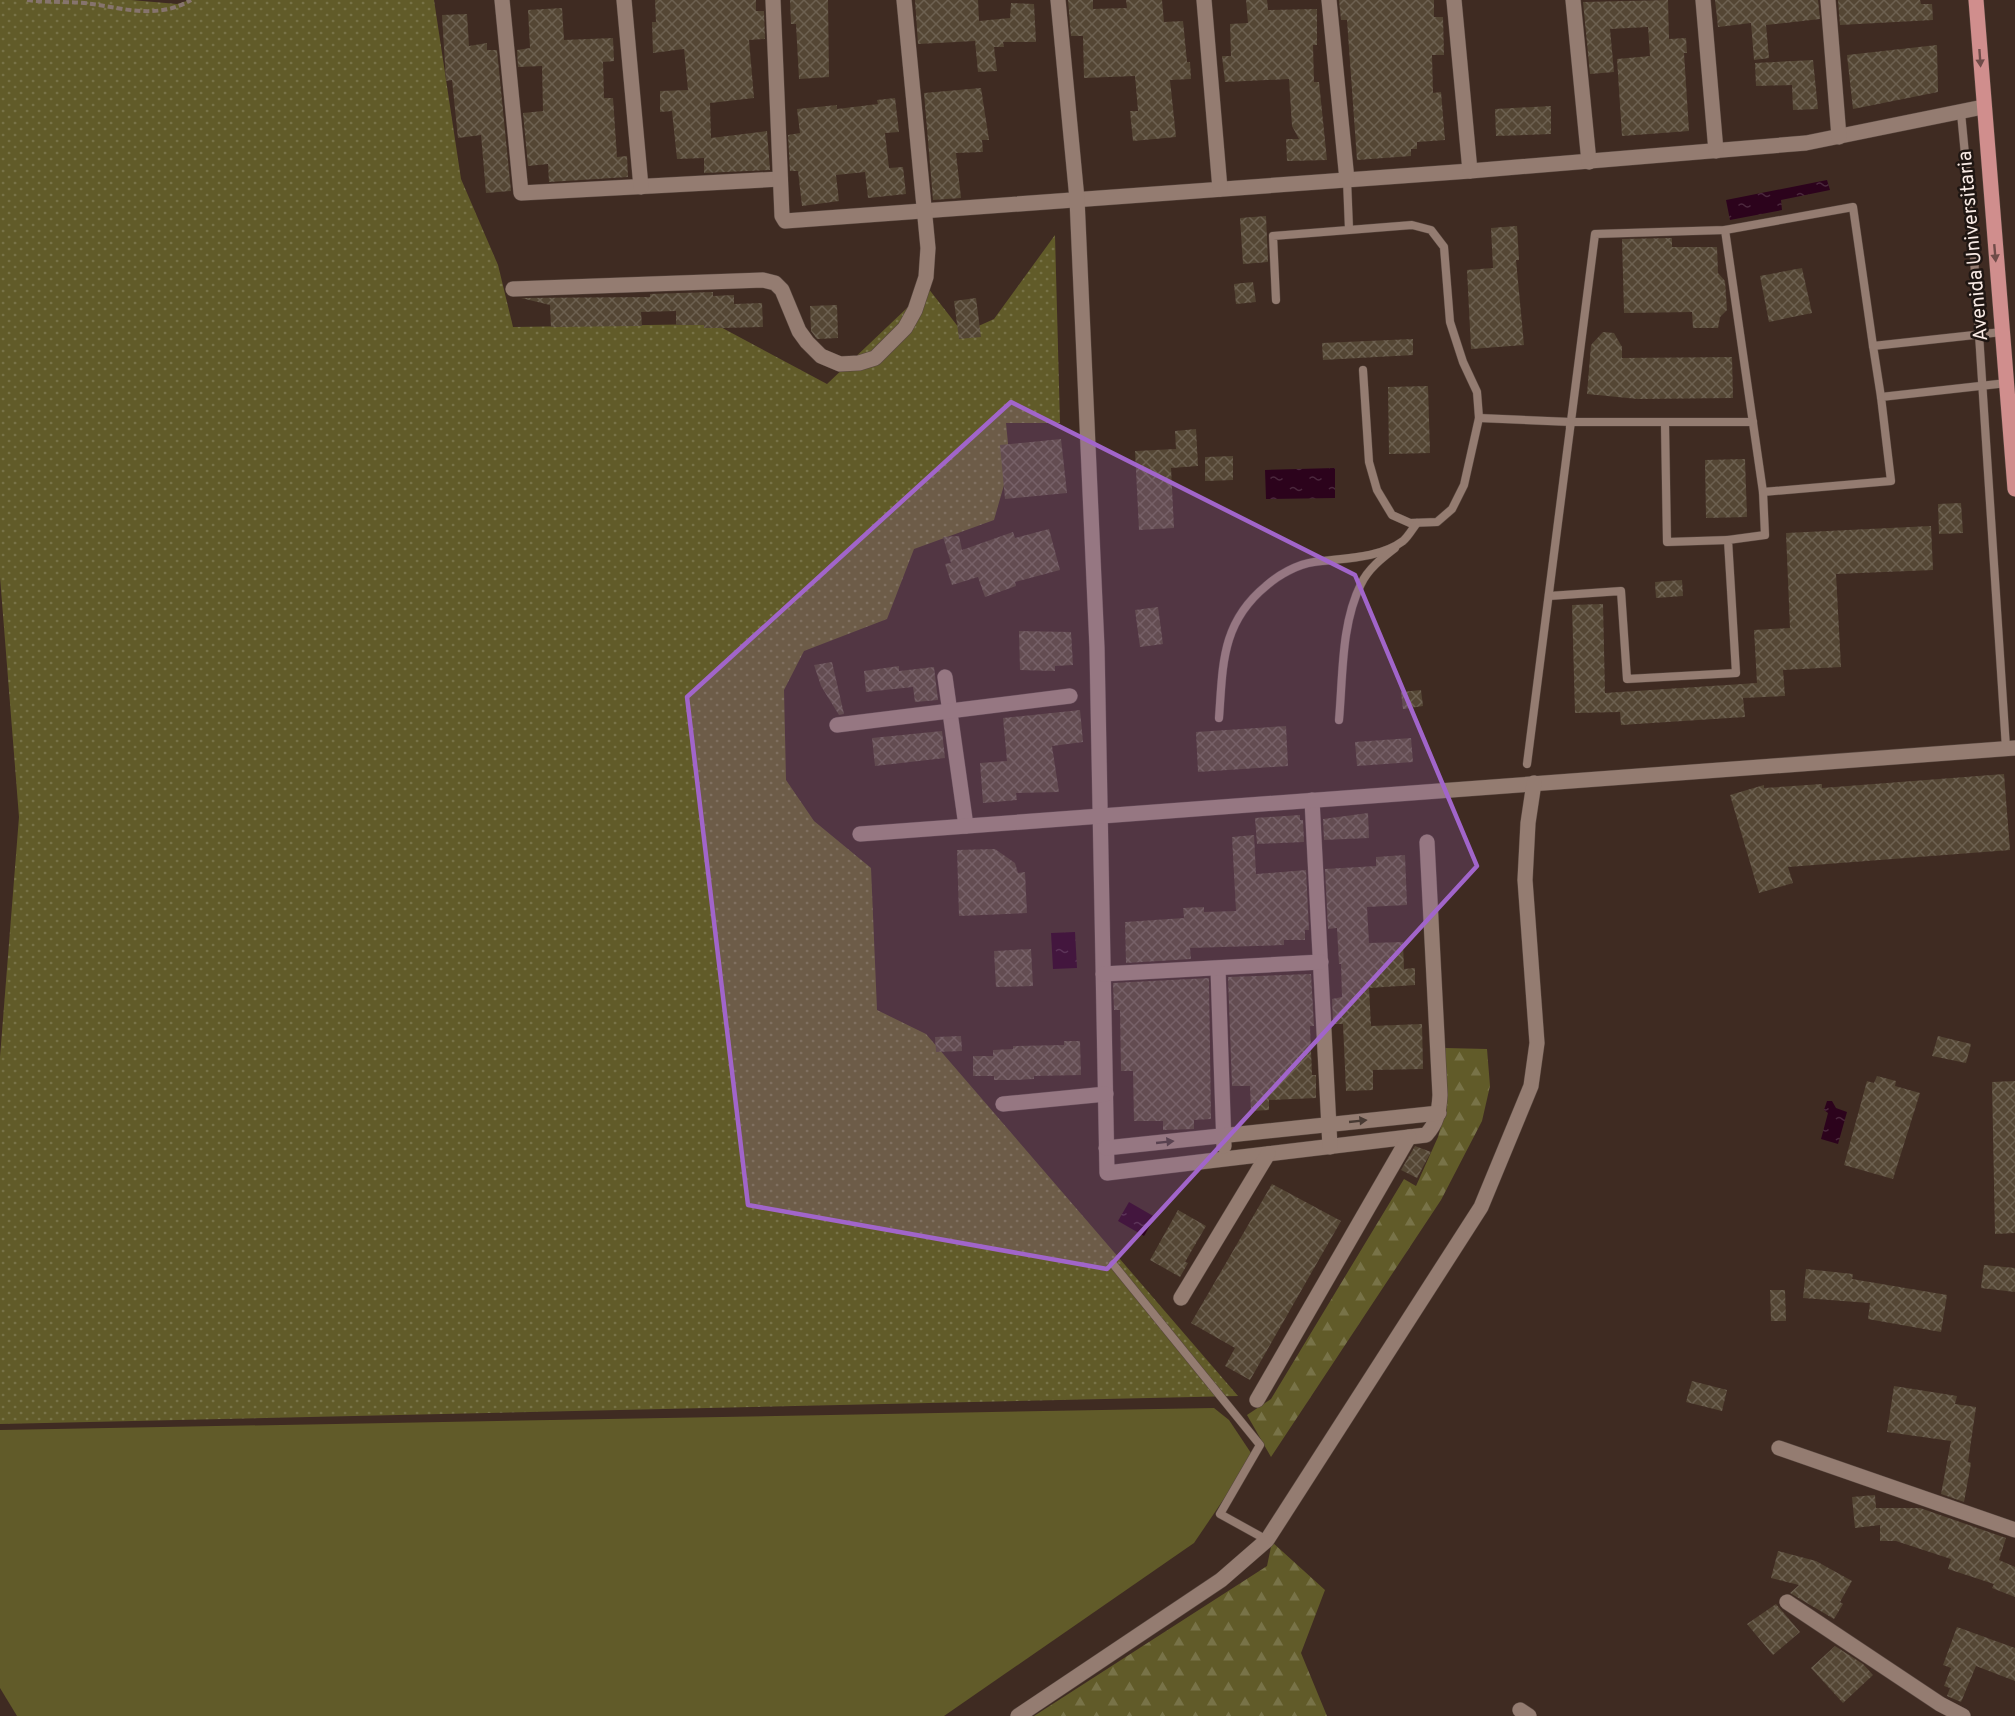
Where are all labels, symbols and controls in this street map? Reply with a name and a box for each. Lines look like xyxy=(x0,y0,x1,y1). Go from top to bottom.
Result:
one-way arrow xyxy=(1975,49,1985,68)
street label: Avenida Universitaria xyxy=(1953,150,1995,342)
one-way arrow xyxy=(1990,243,2000,262)
one-way arrow xyxy=(1349,1116,1368,1126)
one-way arrow xyxy=(1155,1137,1174,1147)

